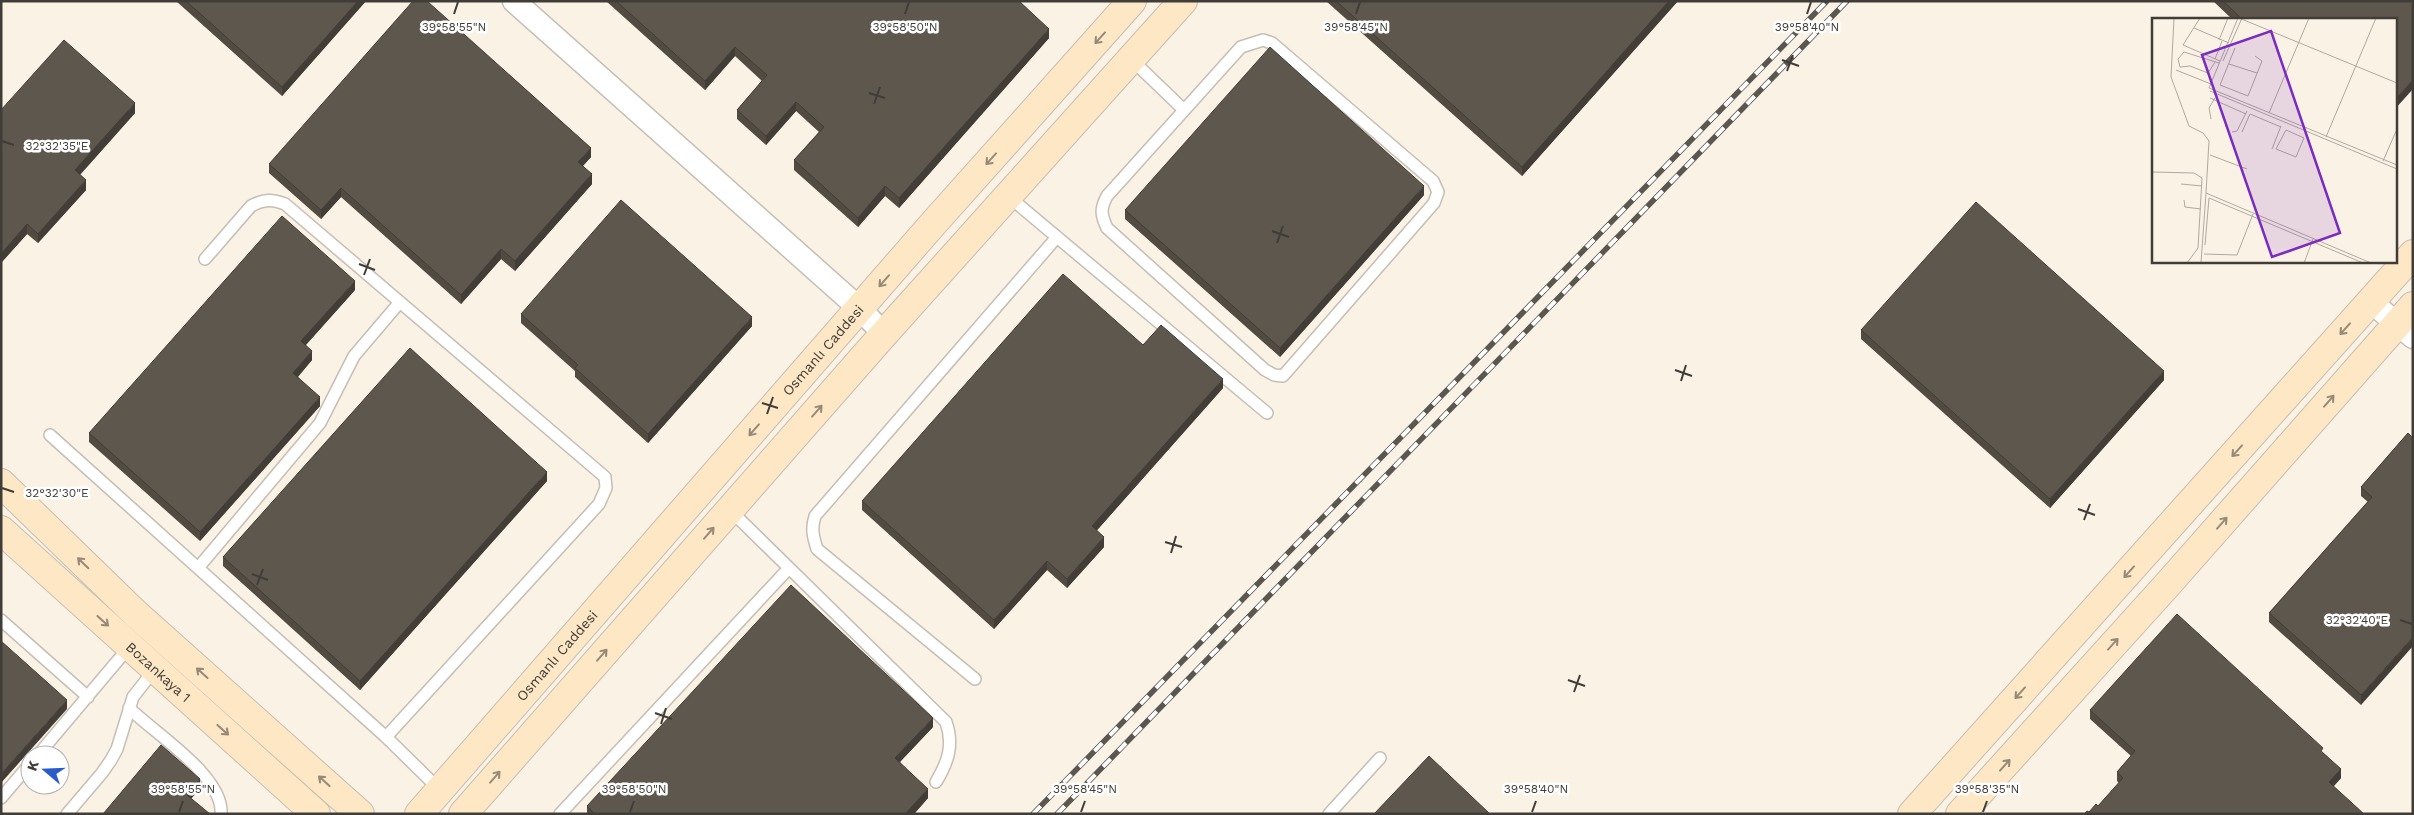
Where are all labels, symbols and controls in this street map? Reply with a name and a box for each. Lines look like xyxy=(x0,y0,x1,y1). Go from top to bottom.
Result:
inset map xyxy=(2152,18,2396,262)
text: 39°58'55"N xyxy=(422,20,486,34)
text: 39°58'50"N xyxy=(872,20,938,34)
text: 39°58'45"N xyxy=(1324,20,1388,34)
text: 39°58'40"N xyxy=(1775,20,1839,34)
one-way arrow xyxy=(1094,31,1105,44)
text: 32°32'35"E xyxy=(26,139,89,153)
one-way arrow xyxy=(985,152,997,165)
one-way arrow xyxy=(878,274,890,287)
street label: Osmanlı Caddesi xyxy=(779,302,867,399)
one-way arrow xyxy=(2339,323,2351,336)
one-way arrow xyxy=(2323,394,2335,407)
one-way arrow xyxy=(811,405,822,418)
one-way arrow xyxy=(749,423,760,436)
one-way arrow xyxy=(2231,444,2243,457)
text: 32°32'30"E xyxy=(25,486,89,500)
one-way arrow xyxy=(2216,516,2227,529)
one-way arrow xyxy=(704,527,715,540)
one-way arrow xyxy=(78,557,90,569)
one-way arrow xyxy=(2123,565,2135,578)
street label: Osmanlı Caddesi xyxy=(513,607,601,704)
text: 32°32'40"E xyxy=(2326,613,2389,627)
one-way arrow xyxy=(96,616,109,627)
one-way arrow xyxy=(2108,638,2119,651)
street label: Bozankaya 1 xyxy=(123,639,194,705)
one-way arrow xyxy=(596,649,608,662)
one-way arrow xyxy=(196,667,209,679)
one-way arrow xyxy=(2015,686,2026,699)
one-way arrow xyxy=(217,724,230,736)
north arrow xyxy=(20,745,70,795)
text: K xyxy=(24,758,42,773)
one-way arrow xyxy=(1999,758,2010,771)
one-way arrow xyxy=(489,771,501,784)
one-way arrow xyxy=(317,775,330,787)
text: 39°58'55"N xyxy=(151,782,215,796)
text: 39°58'50"N xyxy=(601,782,667,796)
text: 39°58'45"N xyxy=(1053,782,1117,796)
text: 39°58'40"N xyxy=(1504,782,1568,796)
text: 39°58'35"N xyxy=(1955,782,2019,796)

